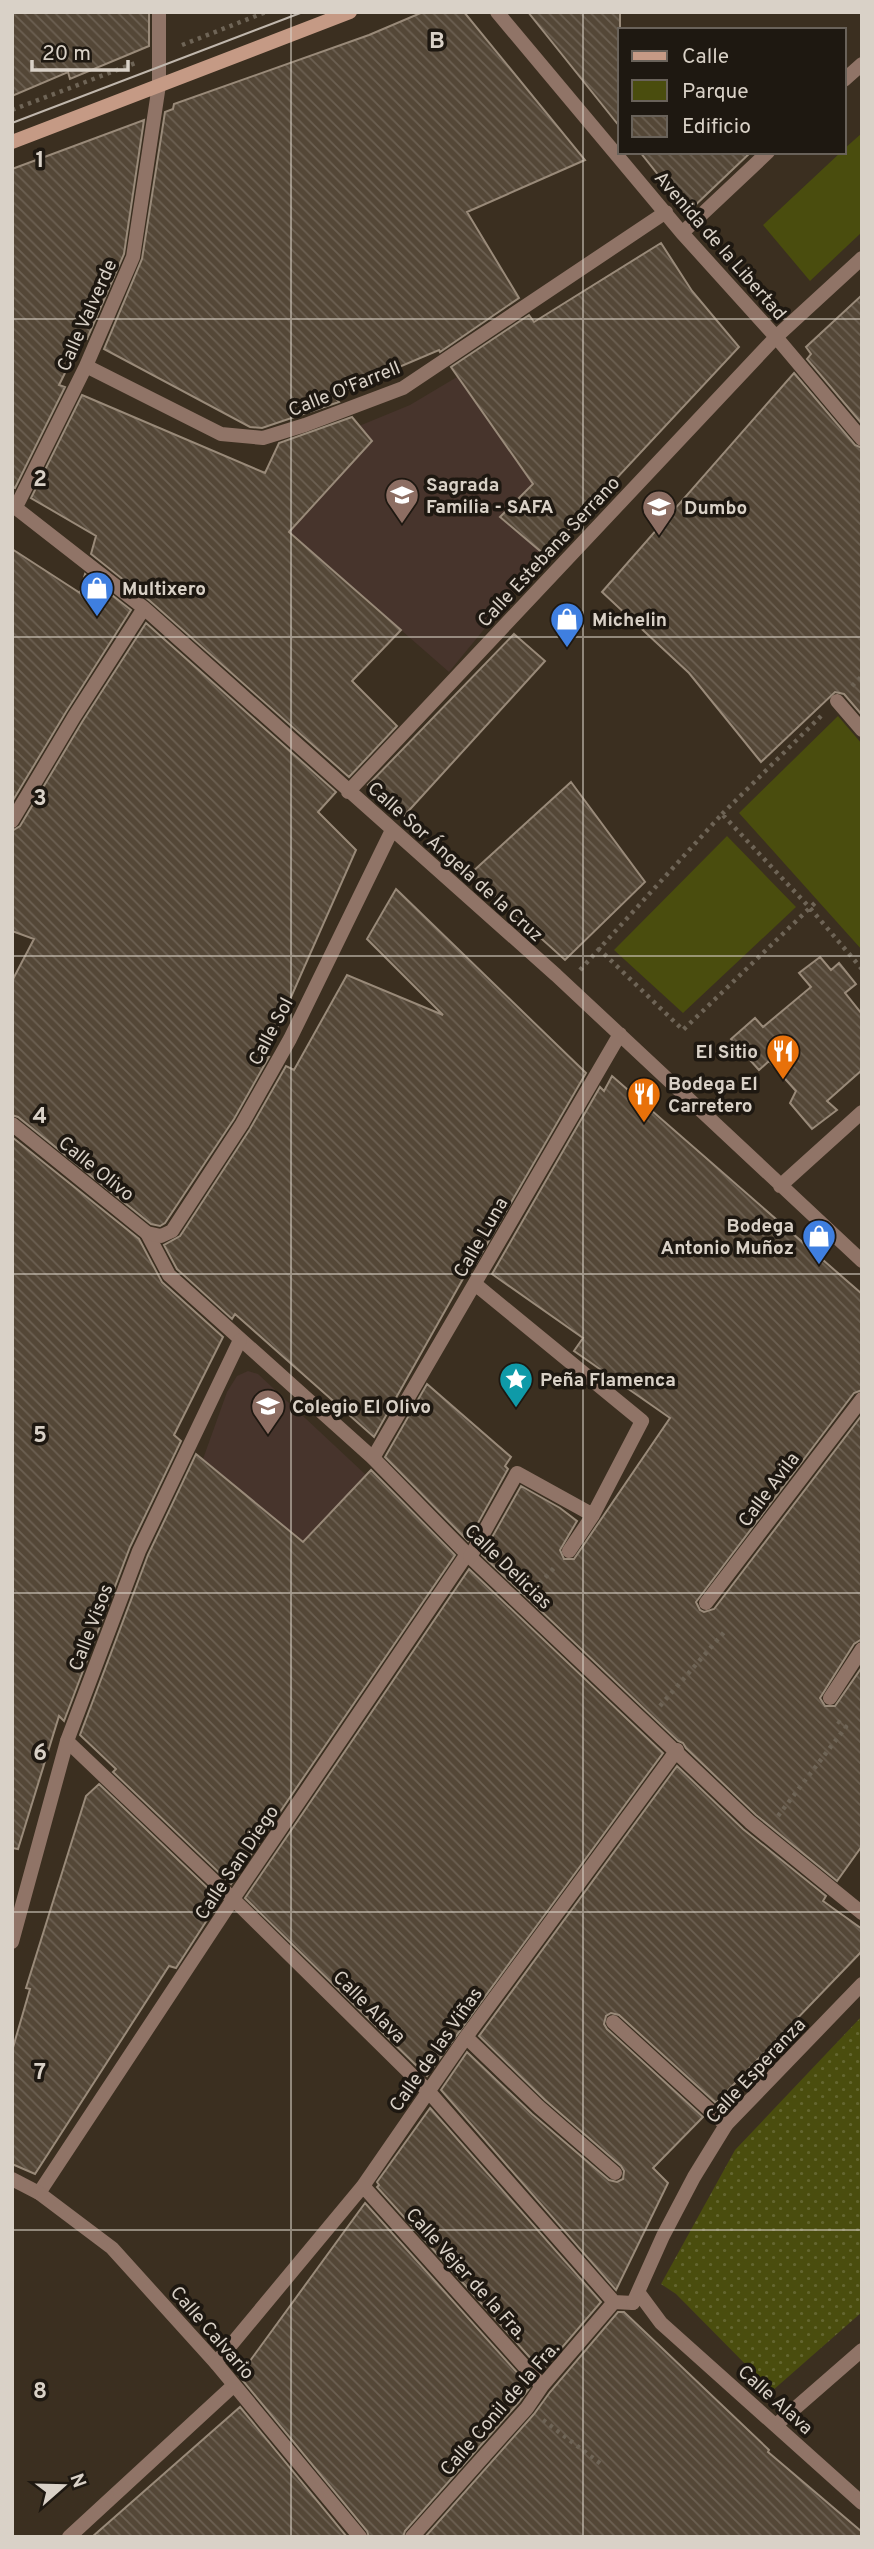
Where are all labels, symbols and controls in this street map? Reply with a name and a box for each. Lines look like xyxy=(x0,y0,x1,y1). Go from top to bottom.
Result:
scale bar xyxy=(32,28,128,72)
text: B xyxy=(429,28,445,57)
legend xyxy=(618,28,846,154)
text: 20 m xyxy=(42,41,91,68)
text: Calle xyxy=(682,44,729,71)
text: Parque xyxy=(682,79,749,106)
text: Edificio xyxy=(682,114,751,141)
text: 1 xyxy=(35,147,45,176)
street label: Avenida de la Libertad xyxy=(648,167,791,326)
street label: Calle Valverde xyxy=(52,256,123,376)
street label: Calle O'Farrell xyxy=(285,357,404,423)
text: 2 xyxy=(33,466,47,495)
street label: Calle Estebana Serrano xyxy=(473,472,626,633)
place label: Sagrada Familia - SAFA xyxy=(426,474,554,520)
school or university icon: Sagrada Familia - SAFA xyxy=(383,476,421,525)
school or university icon: Dumbo xyxy=(640,488,678,537)
place label: Dumbo xyxy=(684,497,747,521)
shop icon: Multixero xyxy=(78,569,116,618)
place label: Multixero xyxy=(122,578,206,602)
shop icon: Michelin xyxy=(548,600,586,649)
place label: Michelin xyxy=(592,609,667,633)
street label: Calle Sor Ángela de la Cruz xyxy=(362,776,548,948)
text: 3 xyxy=(33,785,47,814)
street label: Calle Sol xyxy=(244,994,300,1070)
restaurant icon: El Sitio xyxy=(764,1032,802,1081)
place label: El Sitio xyxy=(696,1041,758,1065)
place label: Bodega El Carretero xyxy=(668,1073,758,1119)
restaurant icon: Bodega El Carretero xyxy=(625,1075,663,1124)
text: 4 xyxy=(33,1103,47,1132)
street label: Calle Olivo xyxy=(53,1132,139,1207)
street label: Calle Luna xyxy=(449,1193,514,1283)
place label: Bodega Antonio Muñoz xyxy=(661,1215,794,1261)
shop icon: Bodega Antonio Muñoz xyxy=(800,1217,838,1266)
place icon: Peña Flamenca xyxy=(497,1360,535,1409)
place label: Peña Flamenca xyxy=(540,1369,676,1393)
school or university icon: Colegio El Olivo xyxy=(249,1387,287,1436)
place label: Colegio El Olivo xyxy=(292,1396,431,1420)
text: 5 xyxy=(33,1422,47,1451)
street label: Calle Avila xyxy=(734,1448,806,1532)
street label: Calle Delicias xyxy=(459,1520,557,1615)
street label: Calle Visos xyxy=(64,1581,119,1675)
text: 6 xyxy=(33,1740,47,1769)
street label: Calle San Diego xyxy=(190,1801,285,1925)
street label: Calle Alava xyxy=(327,1966,410,2049)
street label: Calle de las Viñas xyxy=(385,1983,489,2117)
street label: Calle Esperanza xyxy=(701,2013,812,2129)
text: 7 xyxy=(34,2059,46,2088)
street label: Calle Vejer de la Fra. xyxy=(400,2203,531,2345)
street label: Calle Calvario xyxy=(164,2281,259,2385)
street label: Calle Conil de la Fra. xyxy=(436,2337,565,2481)
street label: Calle Alava xyxy=(732,2360,817,2441)
text: 8 xyxy=(33,2378,47,2407)
north arrow xyxy=(28,2451,98,2521)
text: N xyxy=(63,2470,91,2491)

